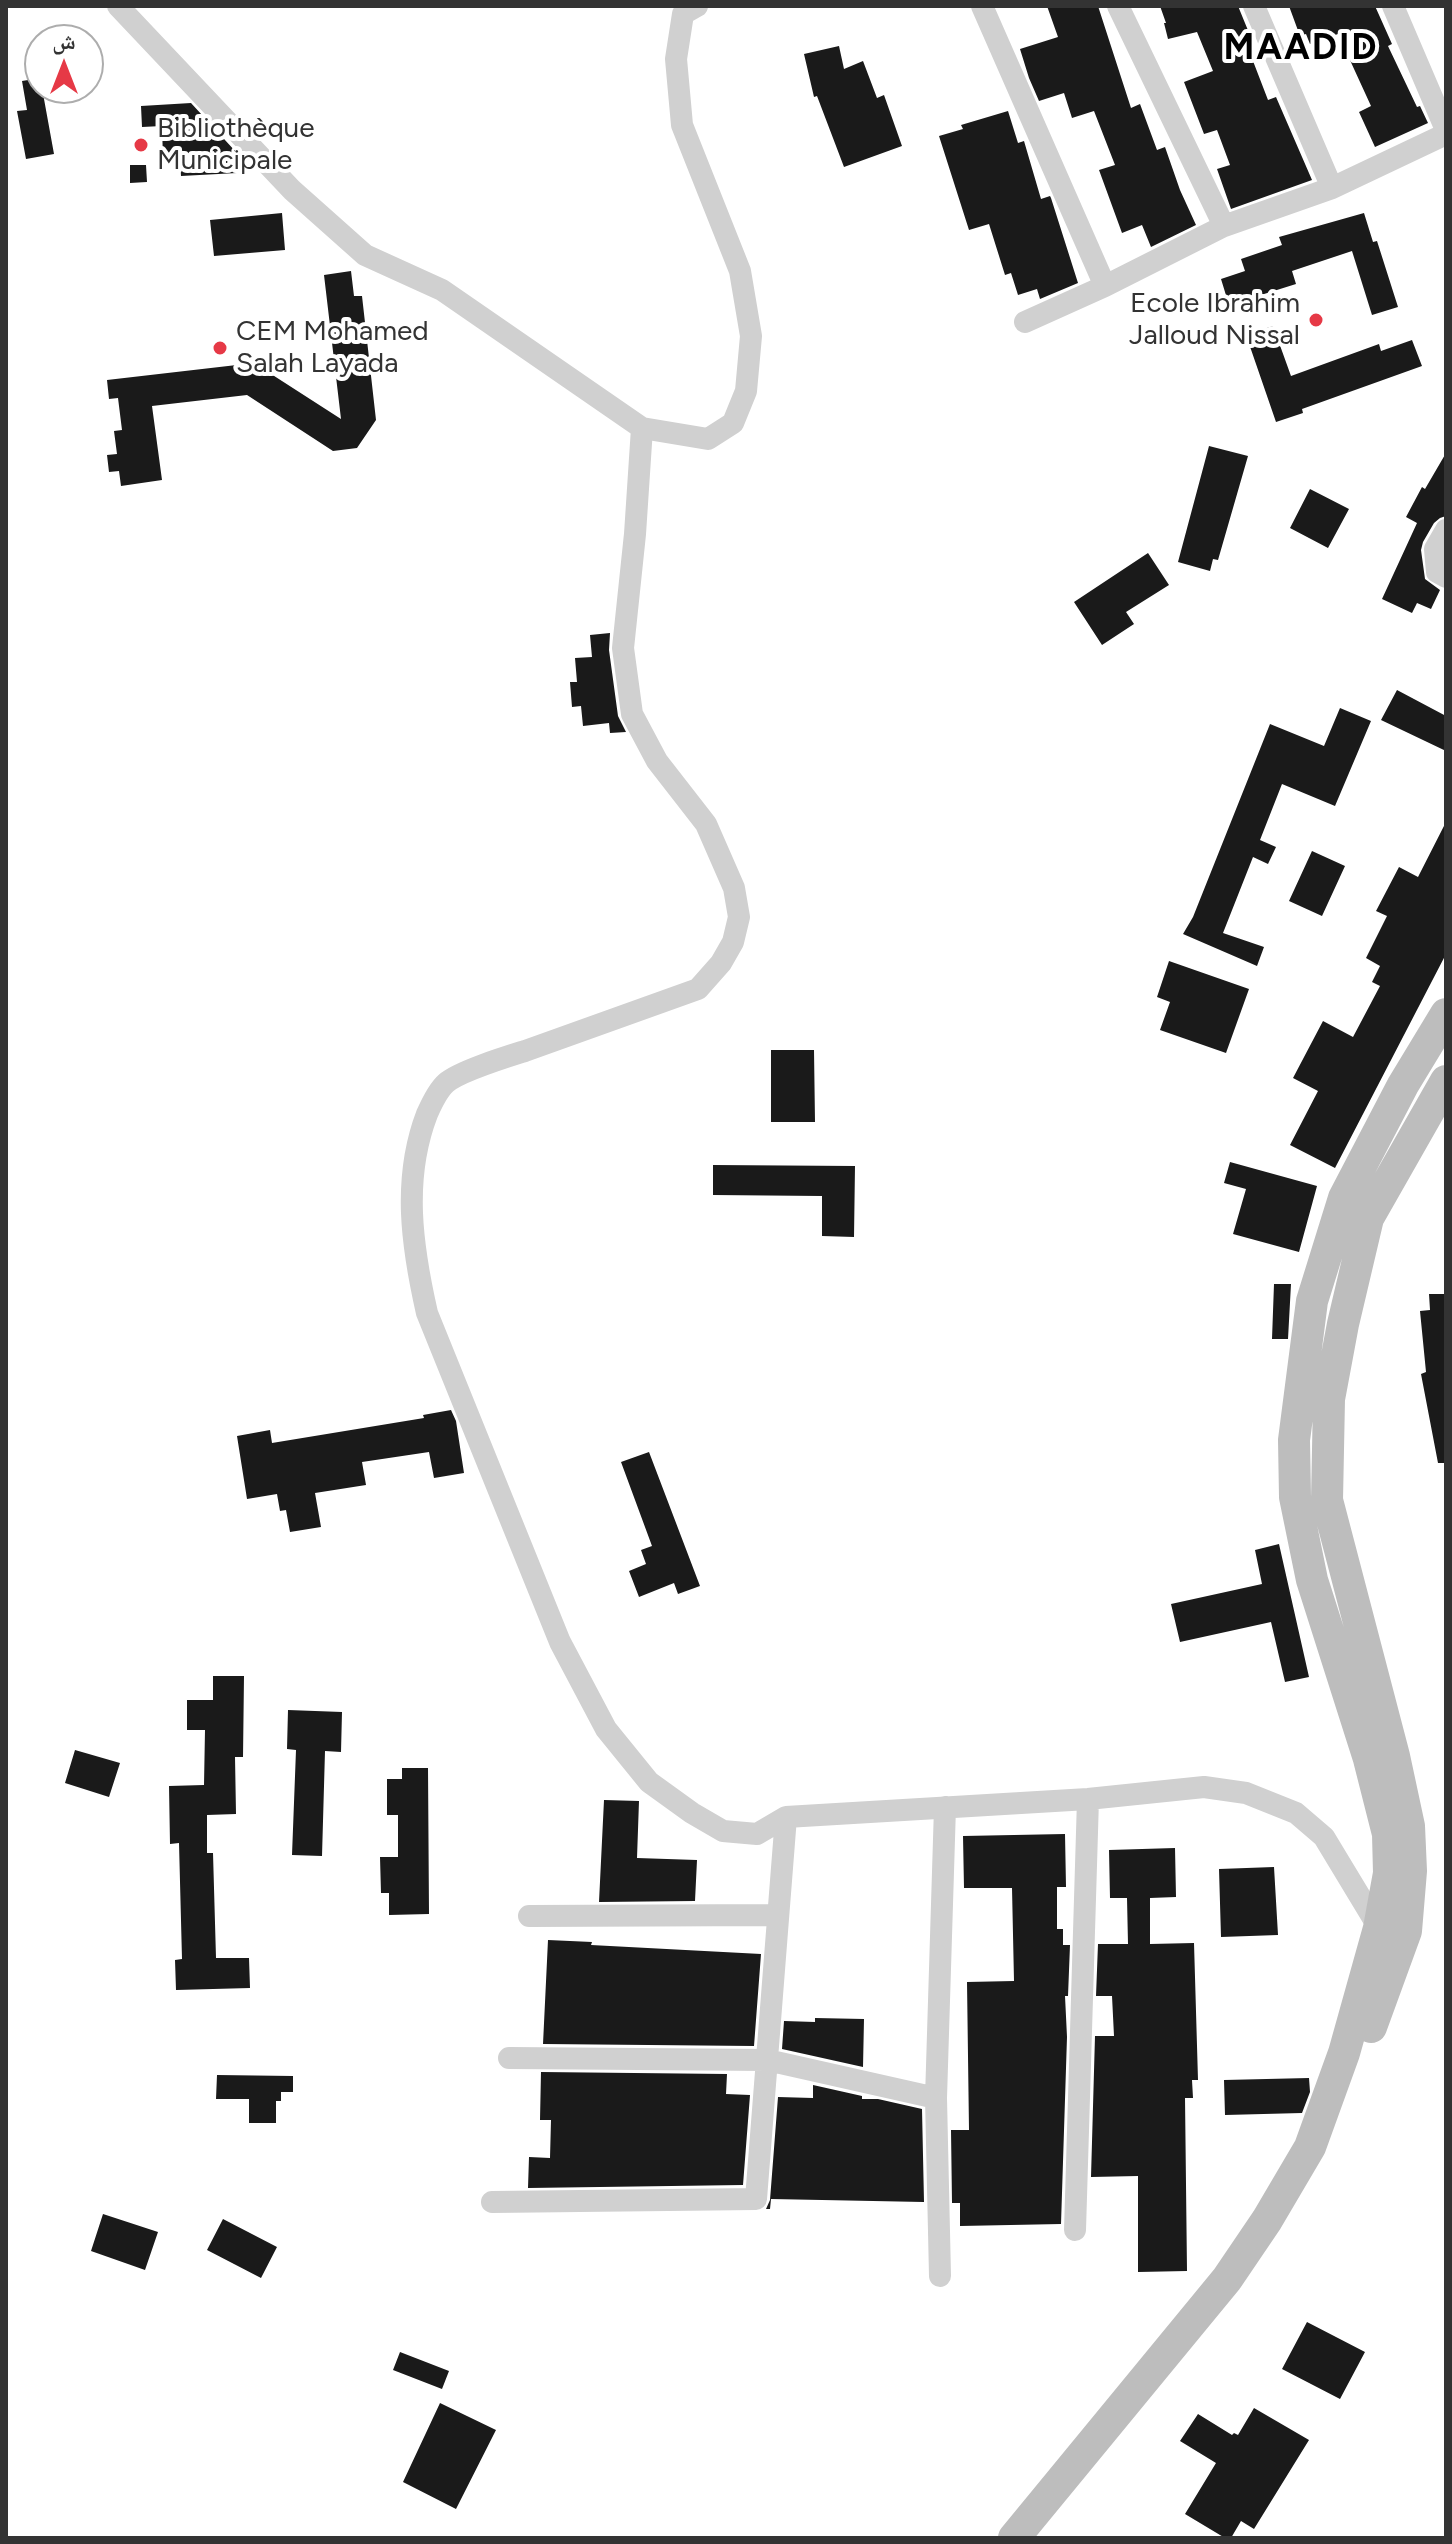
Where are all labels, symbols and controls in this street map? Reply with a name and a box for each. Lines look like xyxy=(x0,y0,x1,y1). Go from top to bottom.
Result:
north arrow xyxy=(24,24,104,104)
district label: MAADID xyxy=(1223,26,1379,70)
text: ش xyxy=(52,28,76,55)
place label: Bibliothèque Municipale xyxy=(157,112,315,178)
marker: Bibliothèque Municipale xyxy=(132,136,150,154)
place label: Ecole Ibrahim Jalloud Nissal xyxy=(1129,287,1300,353)
marker: Ecole Ibrahim Jalloud Nissal xyxy=(1307,311,1325,329)
place label: CEM Mohamed Salah Layada xyxy=(236,315,429,381)
marker: CEM Mohamed Salah Layada xyxy=(211,339,229,357)

